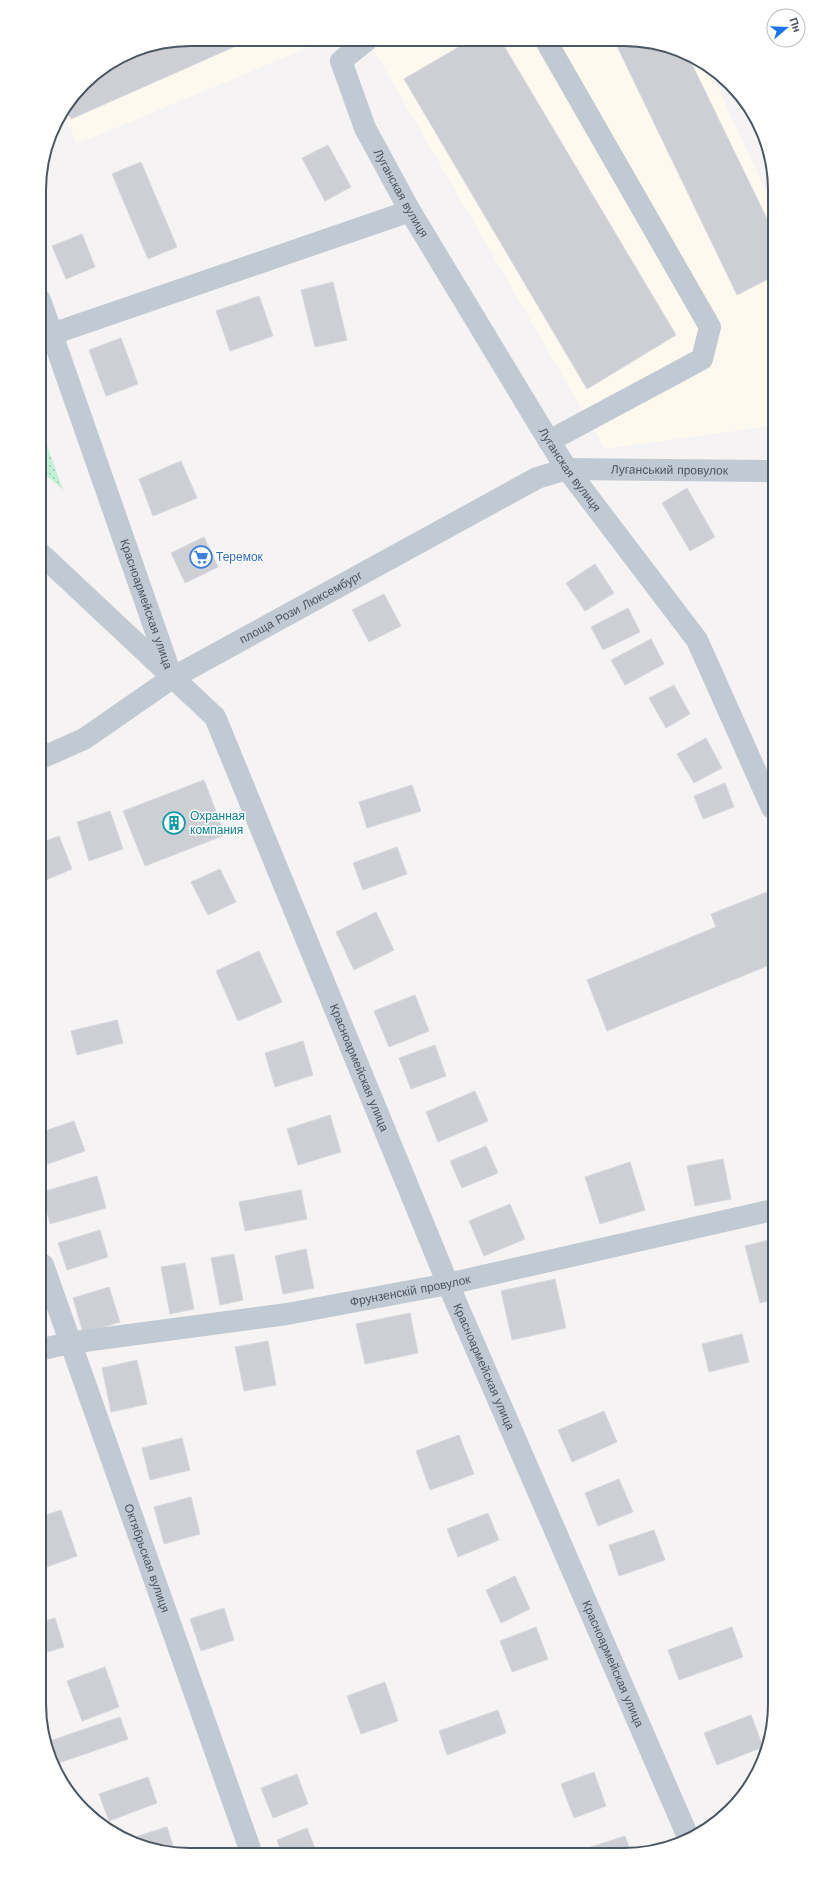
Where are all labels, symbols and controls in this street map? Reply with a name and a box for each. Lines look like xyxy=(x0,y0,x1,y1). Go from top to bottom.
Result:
north arrow xyxy=(766,8,806,48)
text: Пн xyxy=(786,16,803,34)
street label: Луганская вулиця xyxy=(371,146,431,240)
street label: Луганская вулиця xyxy=(536,425,604,514)
street label: Луганський провулок xyxy=(611,462,729,478)
street label: Красноармейская улица xyxy=(117,537,175,671)
supermarket icon: Теремок xyxy=(188,544,214,570)
place label: Теремок xyxy=(216,550,264,564)
street label: площа Рози Люксембург xyxy=(237,568,365,647)
place label: Охранная компания xyxy=(190,809,245,837)
building icon: Охранная компания xyxy=(161,810,187,836)
street label: Красноармейская улица xyxy=(327,1002,392,1134)
street label: Фрунзенскій провулок xyxy=(349,1272,473,1309)
street label: Красноармейская улица xyxy=(450,1301,518,1432)
street label: Октябрьская вулиця xyxy=(121,1502,173,1614)
street label: Красноармейская улица xyxy=(579,1598,647,1730)

